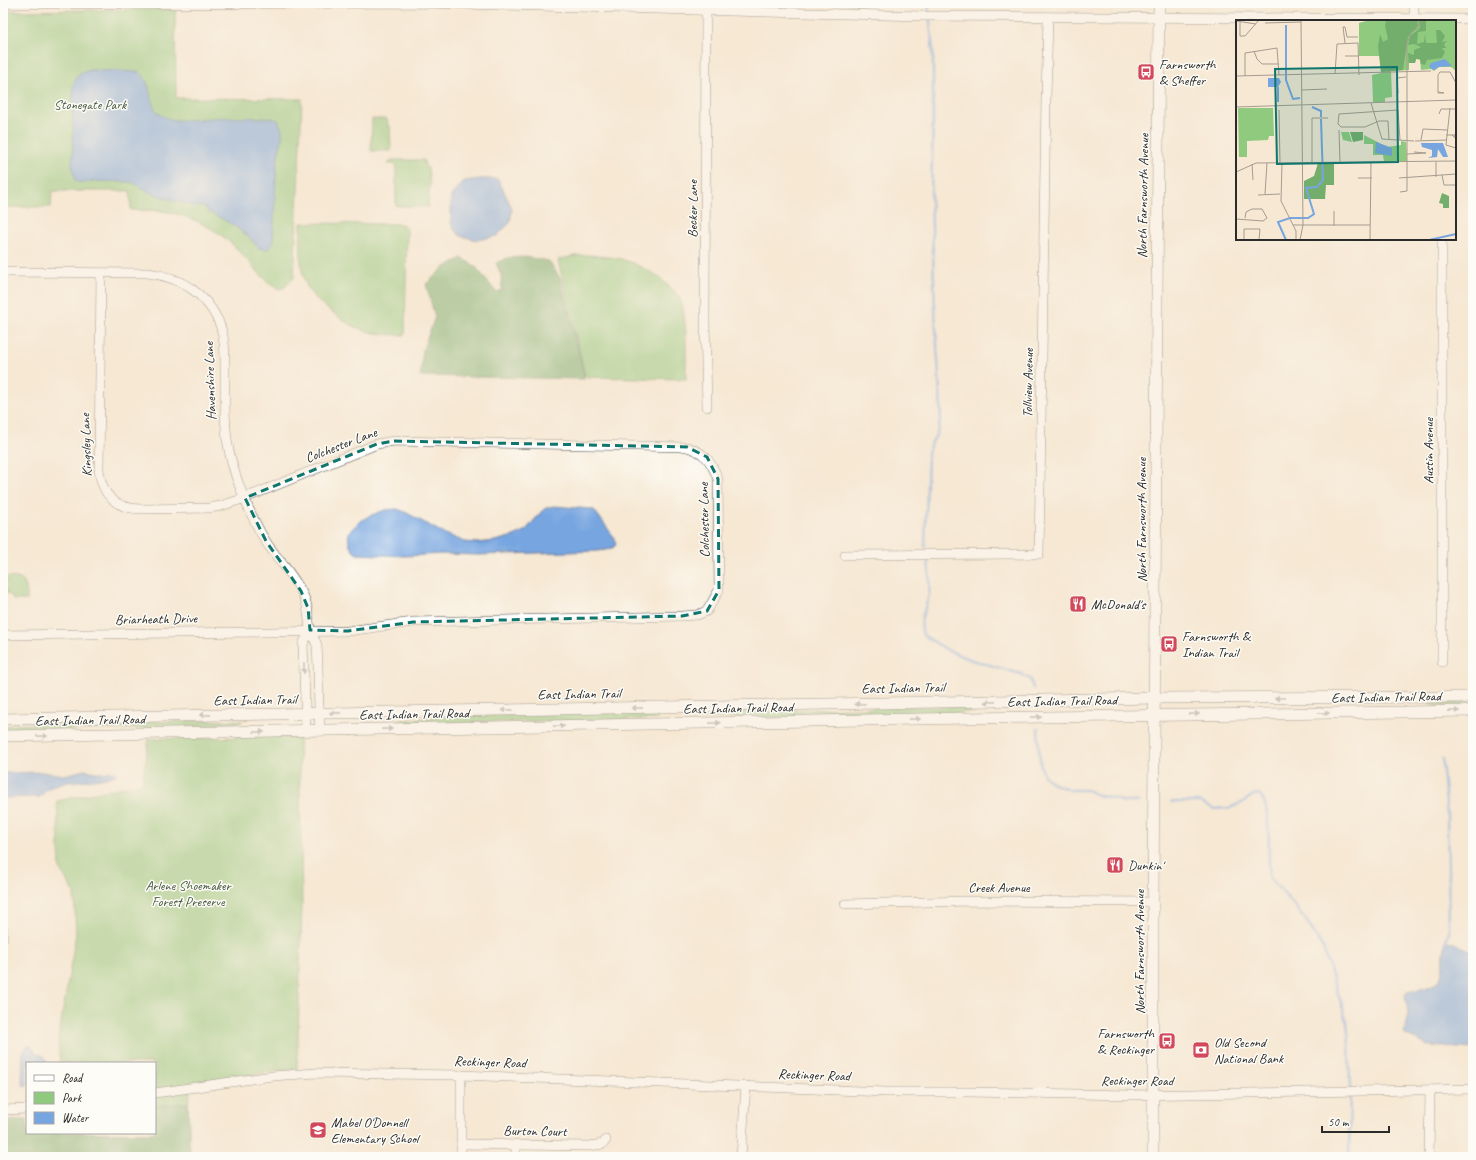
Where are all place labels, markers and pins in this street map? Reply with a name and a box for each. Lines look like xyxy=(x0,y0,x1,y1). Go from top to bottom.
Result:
place label: Farnsworth & Sheffer xyxy=(1159,56,1217,89)
bus stop icon: Farnsworth & Sheffer xyxy=(1136,62,1156,82)
restaurant icon: McDonald's xyxy=(1068,594,1088,614)
place label: McDonald's xyxy=(1091,596,1147,613)
place label: Farnsworth & Indian Trail xyxy=(1182,628,1252,661)
bus stop icon: Farnsworth & Indian Trail xyxy=(1159,634,1179,654)
restaurant icon: Dunkin' xyxy=(1105,855,1125,875)
place label: Dunkin' xyxy=(1128,857,1167,874)
place label: Farnsworth & Reckinger xyxy=(1097,1025,1155,1058)
bus stop icon: Farnsworth & Reckinger xyxy=(1157,1031,1177,1051)
place label: Old Second National Bank xyxy=(1214,1034,1284,1067)
bank icon: Old Second National Bank xyxy=(1191,1040,1211,1060)
place label: Mabel O'Donnell Elementary School xyxy=(331,1114,421,1147)
school or university icon: Mabel O'Donnell Elementary School xyxy=(308,1120,328,1140)

